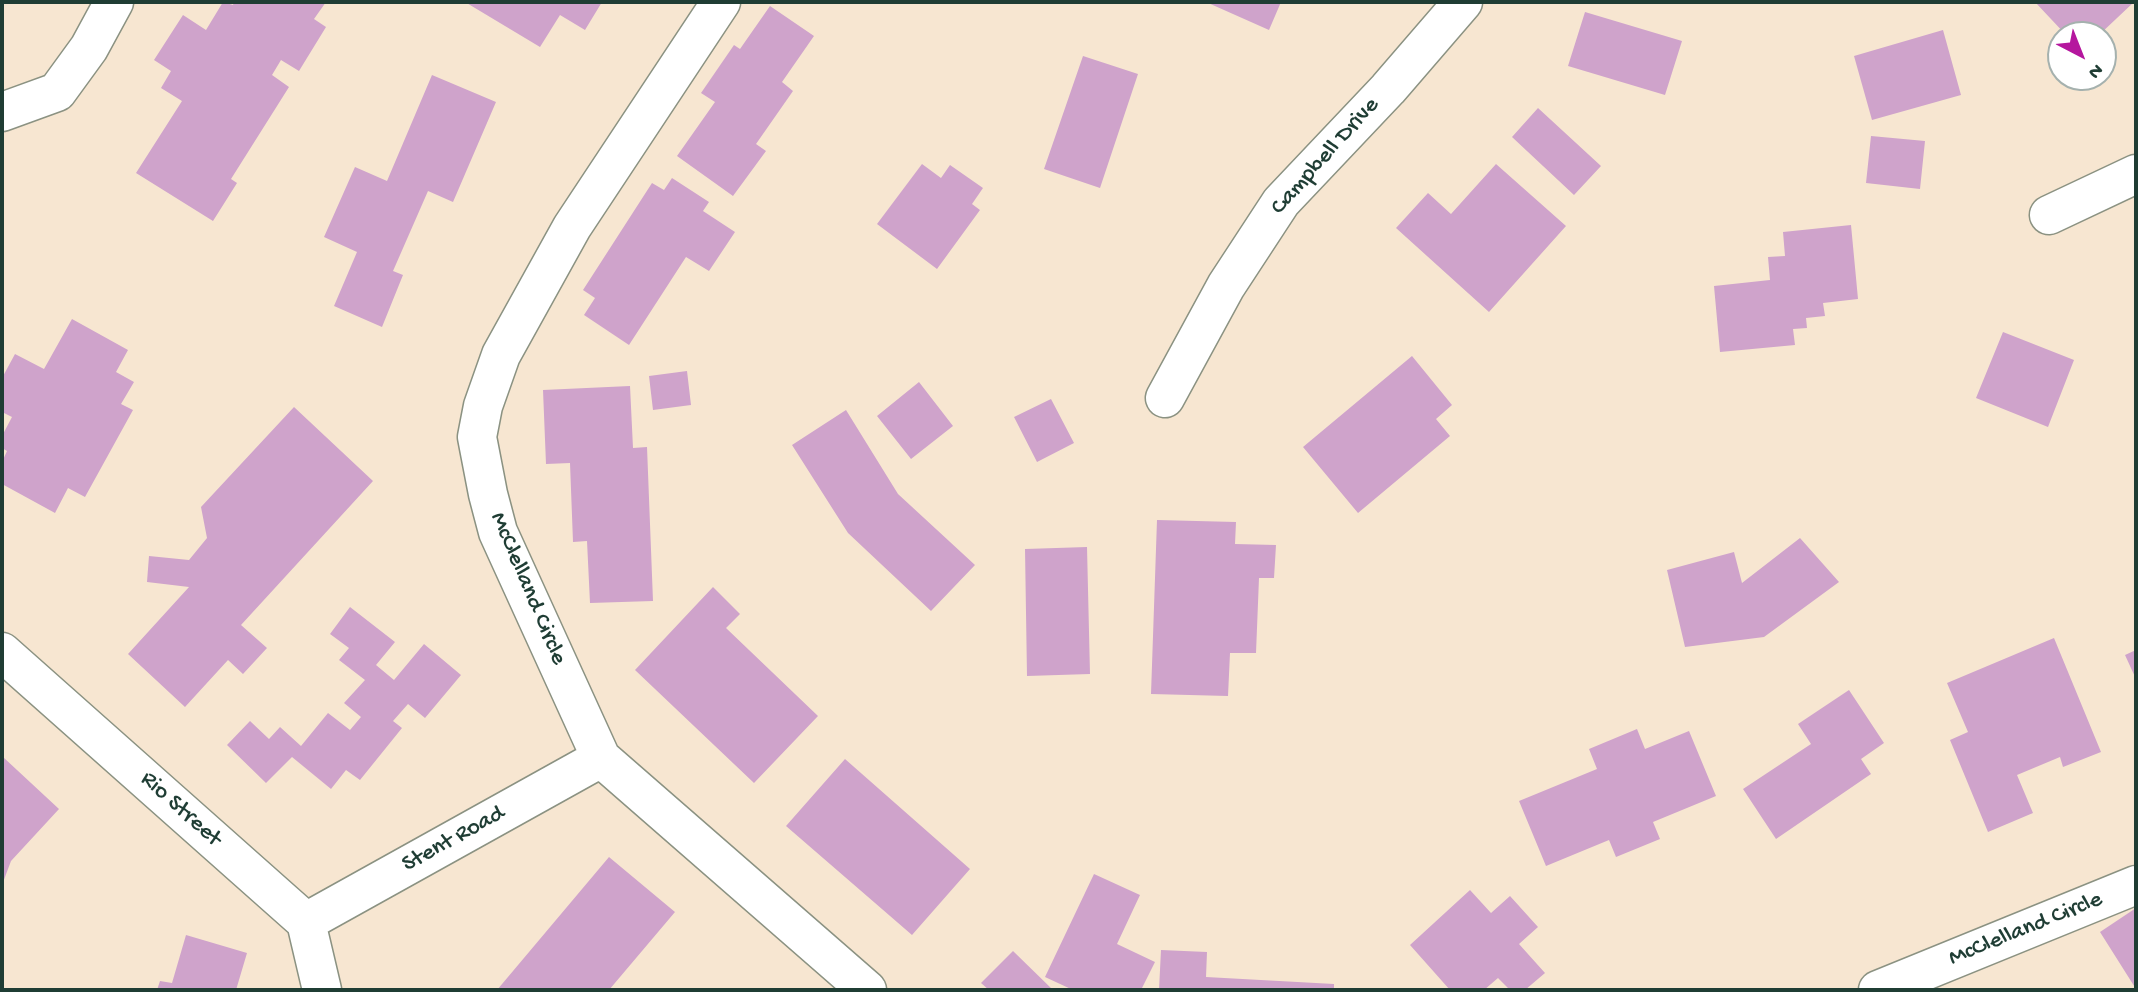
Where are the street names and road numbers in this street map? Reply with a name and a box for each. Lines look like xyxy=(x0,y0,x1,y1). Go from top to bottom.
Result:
street label: Campbell Drive xyxy=(1266,92,1386,222)
street label: McClelland Circle xyxy=(482,508,572,670)
street label: Rio Street xyxy=(133,766,227,854)
street label: Stent Road xyxy=(398,800,510,880)
street label: McClelland Circle xyxy=(1945,886,2107,974)

